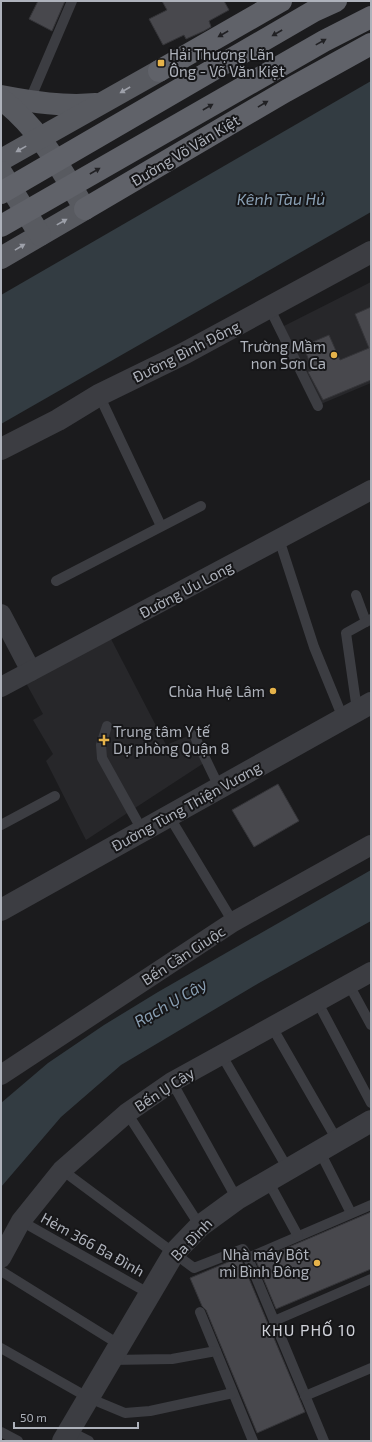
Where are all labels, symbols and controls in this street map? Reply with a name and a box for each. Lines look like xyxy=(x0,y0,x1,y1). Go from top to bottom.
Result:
one-way arrow xyxy=(271,29,283,36)
one-way arrow xyxy=(217,31,229,38)
one-way arrow xyxy=(316,39,327,46)
place label: Hải Thượng Lãn Ông - Võ Văn Kiệt xyxy=(169,45,285,80)
marker: Hải Thượng Lãn Ông - Võ Văn Kiệt xyxy=(156,58,166,68)
one-way arrow xyxy=(119,86,131,93)
one-way arrow xyxy=(257,101,269,108)
one-way arrow xyxy=(203,103,214,110)
street label: Đường Võ Văn Kiệt xyxy=(128,110,243,189)
one-way arrow xyxy=(15,145,27,152)
one-way arrow xyxy=(89,167,101,174)
water label: Kênh Tàu Hủ xyxy=(237,189,325,208)
one-way arrow xyxy=(56,219,68,226)
one-way arrow xyxy=(14,243,26,250)
street label: Đường Bình Đông xyxy=(130,316,243,386)
place label: Trường Mầm non Sơn Ca xyxy=(240,337,326,372)
marker: Trường Mầm non Sơn Ca xyxy=(329,350,339,360)
street label: Đường Ưu Long xyxy=(136,556,237,621)
place label: Chùa Huệ Lâm xyxy=(169,682,265,700)
marker: Chùa Huệ Lâm xyxy=(268,686,278,696)
place label: Trung tâm Y tế Dự phòng Quận 8 xyxy=(113,722,230,758)
marker: Trung tâm Y tế Dự phòng Quận 8 xyxy=(98,734,110,746)
street label: Đường Tùng Thiện Vương xyxy=(108,757,264,855)
street label: Bến Cần Giuộc xyxy=(138,921,228,989)
water label: Rạch Ụ Cây xyxy=(130,973,210,1031)
street label: Bến Ụ Cây xyxy=(131,1063,197,1115)
street label: Hẻm 366 Ba Đình xyxy=(38,1208,148,1280)
street label: Ba Đình xyxy=(166,1214,216,1264)
place label: Nhà máy Bột mì Bình Đông xyxy=(219,1245,310,1280)
marker: Nhà máy Bột mì Bình Đông xyxy=(312,1258,322,1268)
district label: KHU PHỐ 10 xyxy=(262,1319,356,1339)
scale bar xyxy=(14,1404,138,1430)
text: 50 m xyxy=(20,1410,47,1424)

